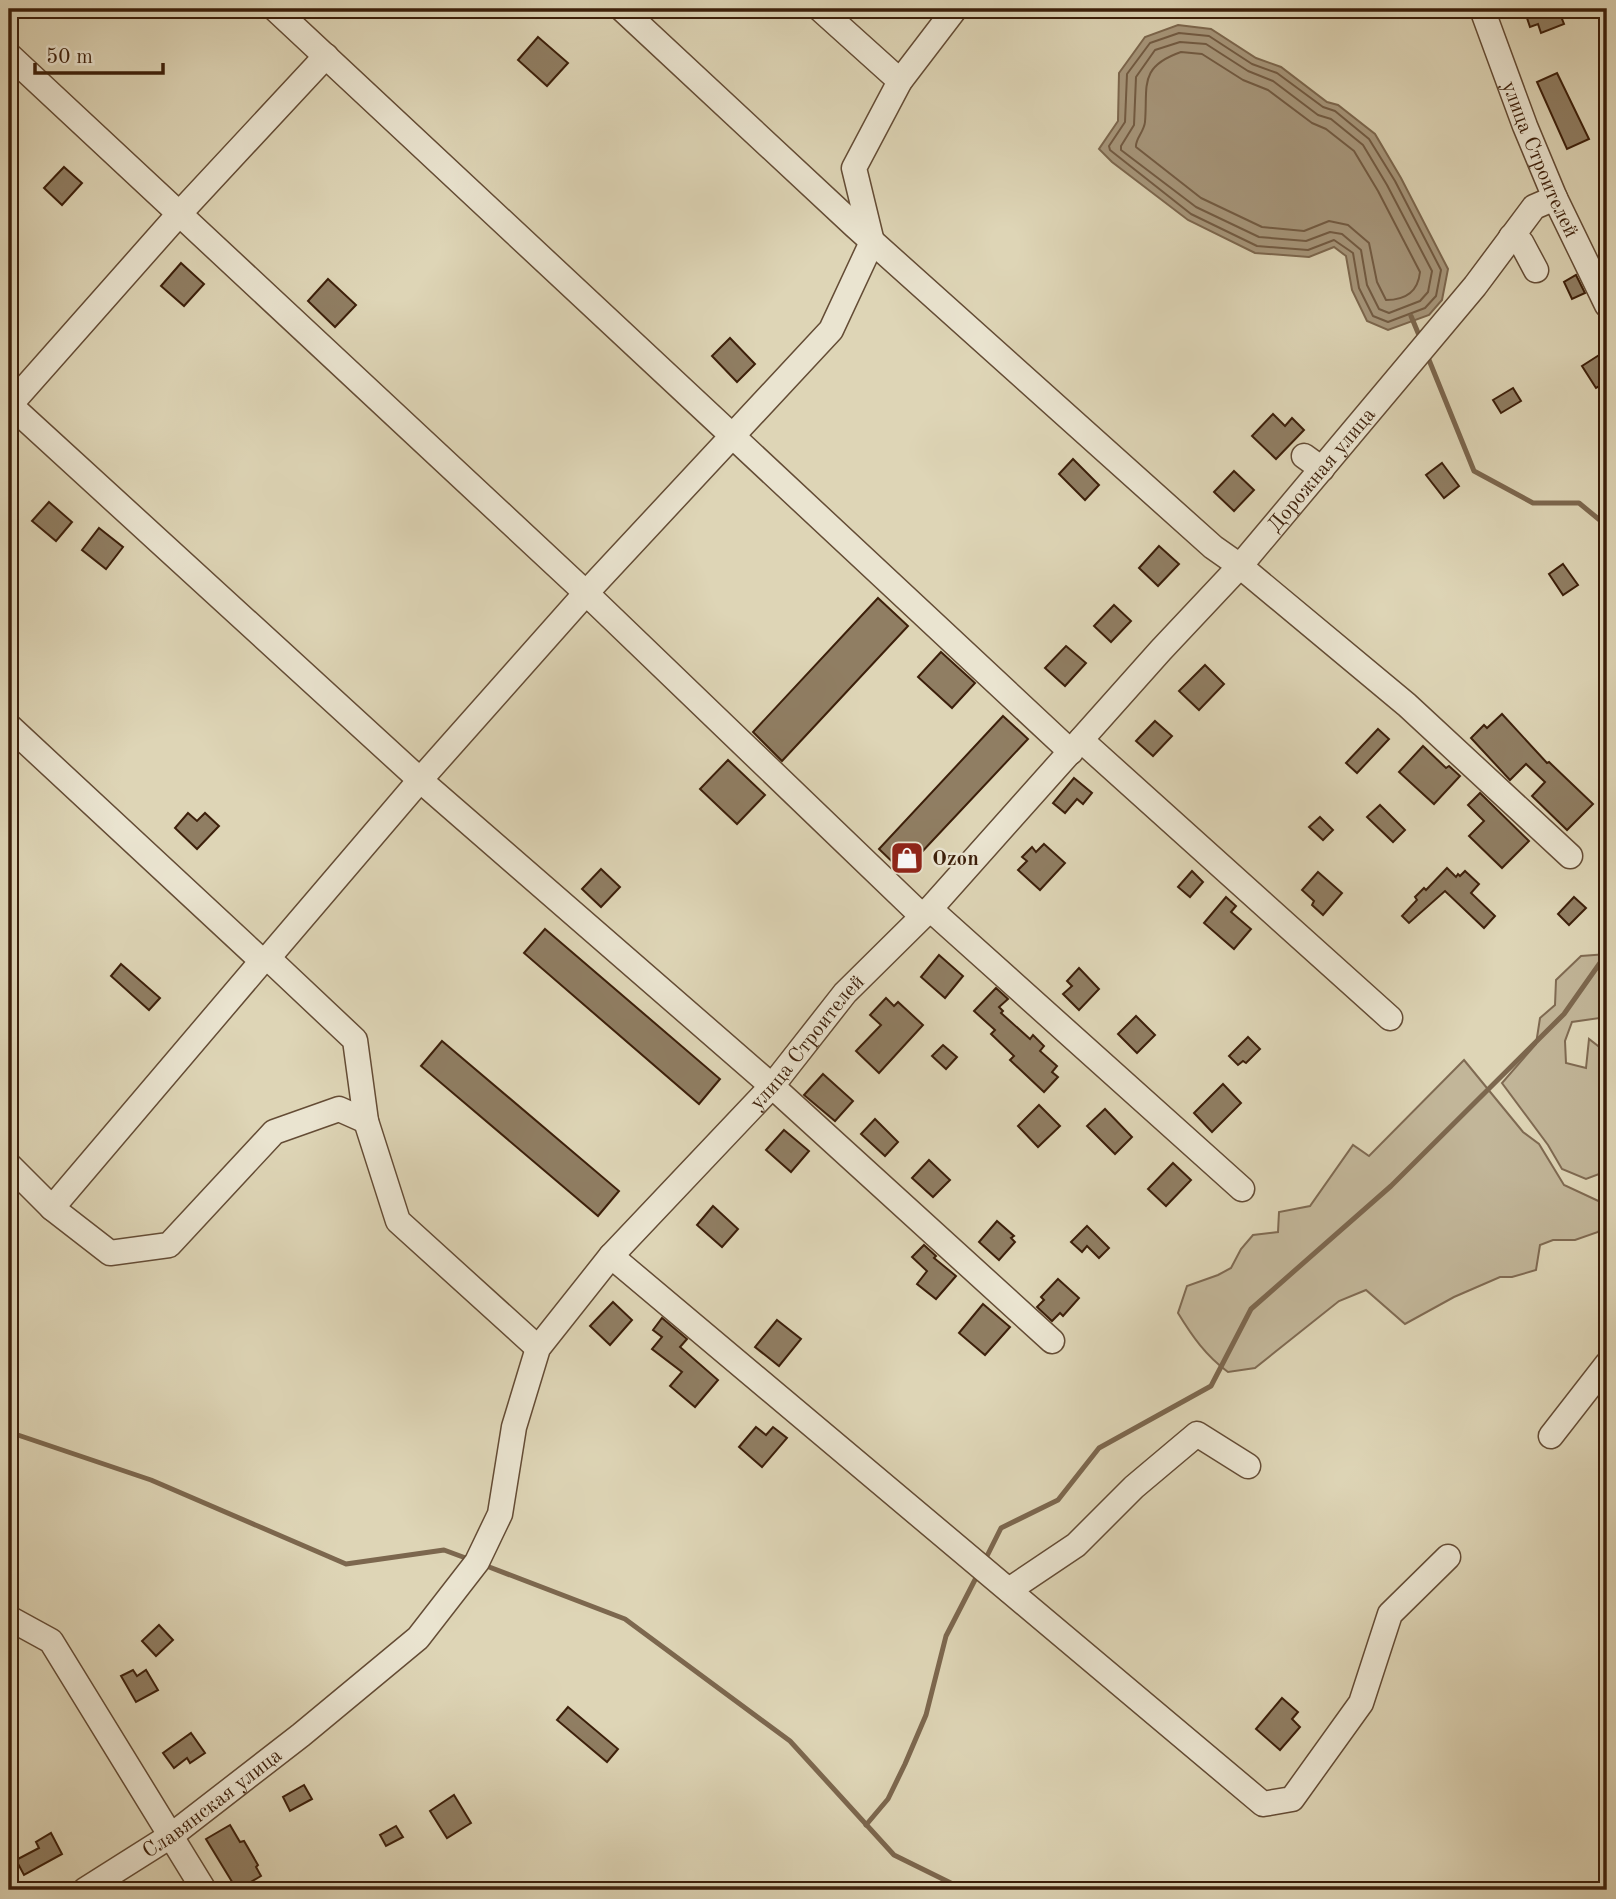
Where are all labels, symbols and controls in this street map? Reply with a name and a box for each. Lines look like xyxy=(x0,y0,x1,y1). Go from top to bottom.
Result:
scale bar xyxy=(35,32,163,76)
text: 50 m xyxy=(46,47,93,68)
street label: улица Строителей xyxy=(1497,78,1581,241)
street label: Дорожная улица xyxy=(1264,404,1380,536)
shop icon: Ozon xyxy=(888,839,926,877)
place label: Ozon xyxy=(932,849,979,870)
street label: улица Строителей xyxy=(747,971,869,1114)
street label: Славянская улица xyxy=(139,1745,286,1863)

